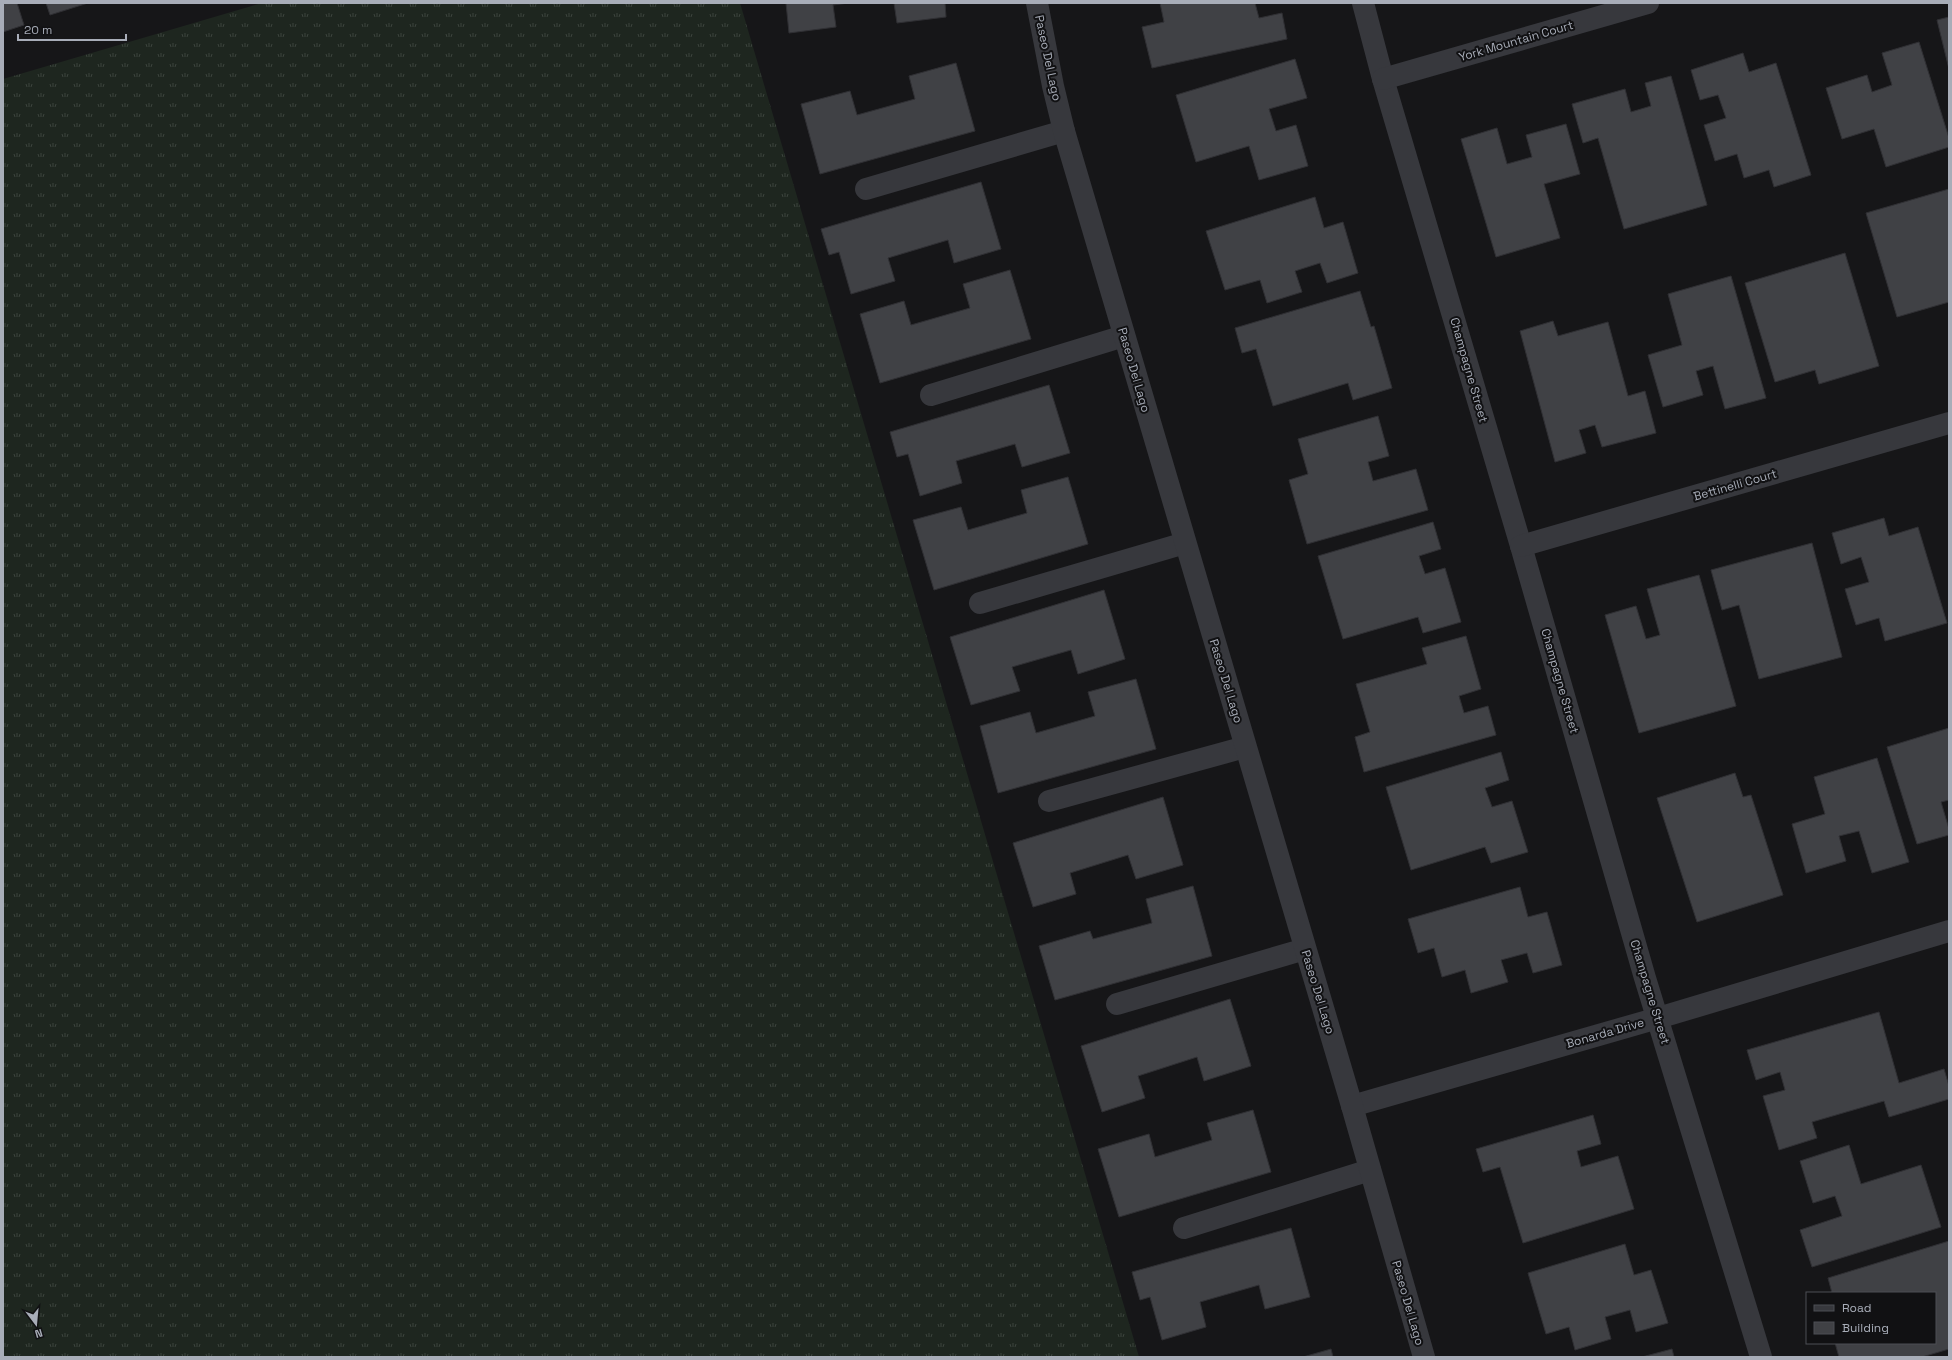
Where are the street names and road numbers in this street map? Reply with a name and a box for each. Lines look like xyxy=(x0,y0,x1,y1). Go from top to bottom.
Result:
street label: Paseo Del Lago xyxy=(1031,14,1065,102)
street label: York Mountain Court xyxy=(1457,17,1575,65)
street label: Champagne Street xyxy=(1446,316,1492,424)
street label: Paseo Del Lago xyxy=(1114,326,1154,414)
street label: Bettinelli Court xyxy=(1691,465,1779,505)
street label: Champagne Street xyxy=(1537,627,1583,735)
street label: Paseo Del Lago xyxy=(1206,637,1246,725)
street label: Champagne Street xyxy=(1626,938,1674,1046)
street label: Paseo Del Lago xyxy=(1298,948,1338,1036)
street label: Bonarda Drive xyxy=(1564,1014,1646,1052)
street label: Paseo Del Lago xyxy=(1388,1259,1428,1347)

